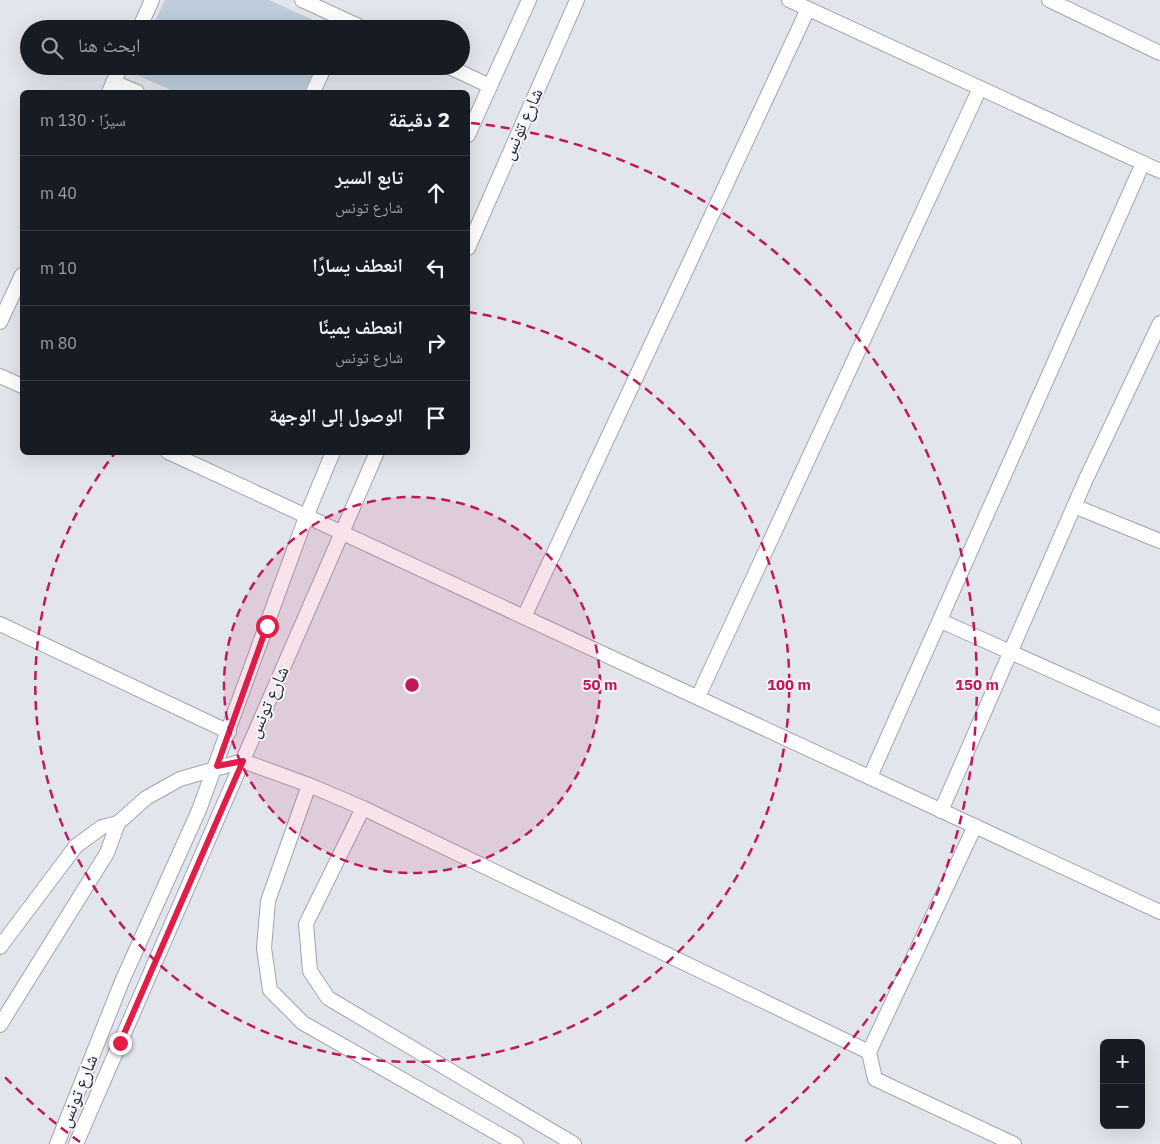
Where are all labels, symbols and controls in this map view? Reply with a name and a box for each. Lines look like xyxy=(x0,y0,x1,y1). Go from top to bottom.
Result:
search box xyxy=(20,20,470,75)
text: ابحث هنا xyxy=(78,33,140,57)
icon: search xyxy=(38,34,66,62)
street label: شارع تونس xyxy=(496,84,548,163)
text: 2 دقيقة xyxy=(388,105,450,133)
text: سيرًا · 130 m xyxy=(40,110,126,130)
text: تابع السير xyxy=(335,165,403,189)
icon: ahead xyxy=(422,179,450,207)
text: 40 m xyxy=(40,183,77,203)
text: شارع تونس xyxy=(335,197,403,217)
text: انعطف يسارًا xyxy=(312,253,403,277)
icon: left xyxy=(422,254,450,282)
text: 10 m xyxy=(40,258,77,278)
text: انعطف يمينًا xyxy=(318,315,403,339)
icon: right xyxy=(422,329,450,357)
text: 80 m xyxy=(40,333,77,353)
text: شارع تونس xyxy=(335,347,403,367)
text: الوصول إلى الوجهة xyxy=(269,403,403,427)
icon: arrive xyxy=(422,404,450,432)
route start xyxy=(256,615,279,638)
street label: شارع تونس xyxy=(242,662,294,741)
text: 50 m xyxy=(583,675,617,694)
text: 100 m xyxy=(767,675,811,694)
text: 150 m xyxy=(955,675,999,694)
centre of rings xyxy=(403,676,421,694)
route end xyxy=(109,1032,132,1055)
map controls xyxy=(1100,1039,1145,1129)
button: + xyxy=(1100,1039,1145,1084)
street label: شارع تونس xyxy=(53,1051,102,1131)
button: − xyxy=(1100,1084,1145,1129)

